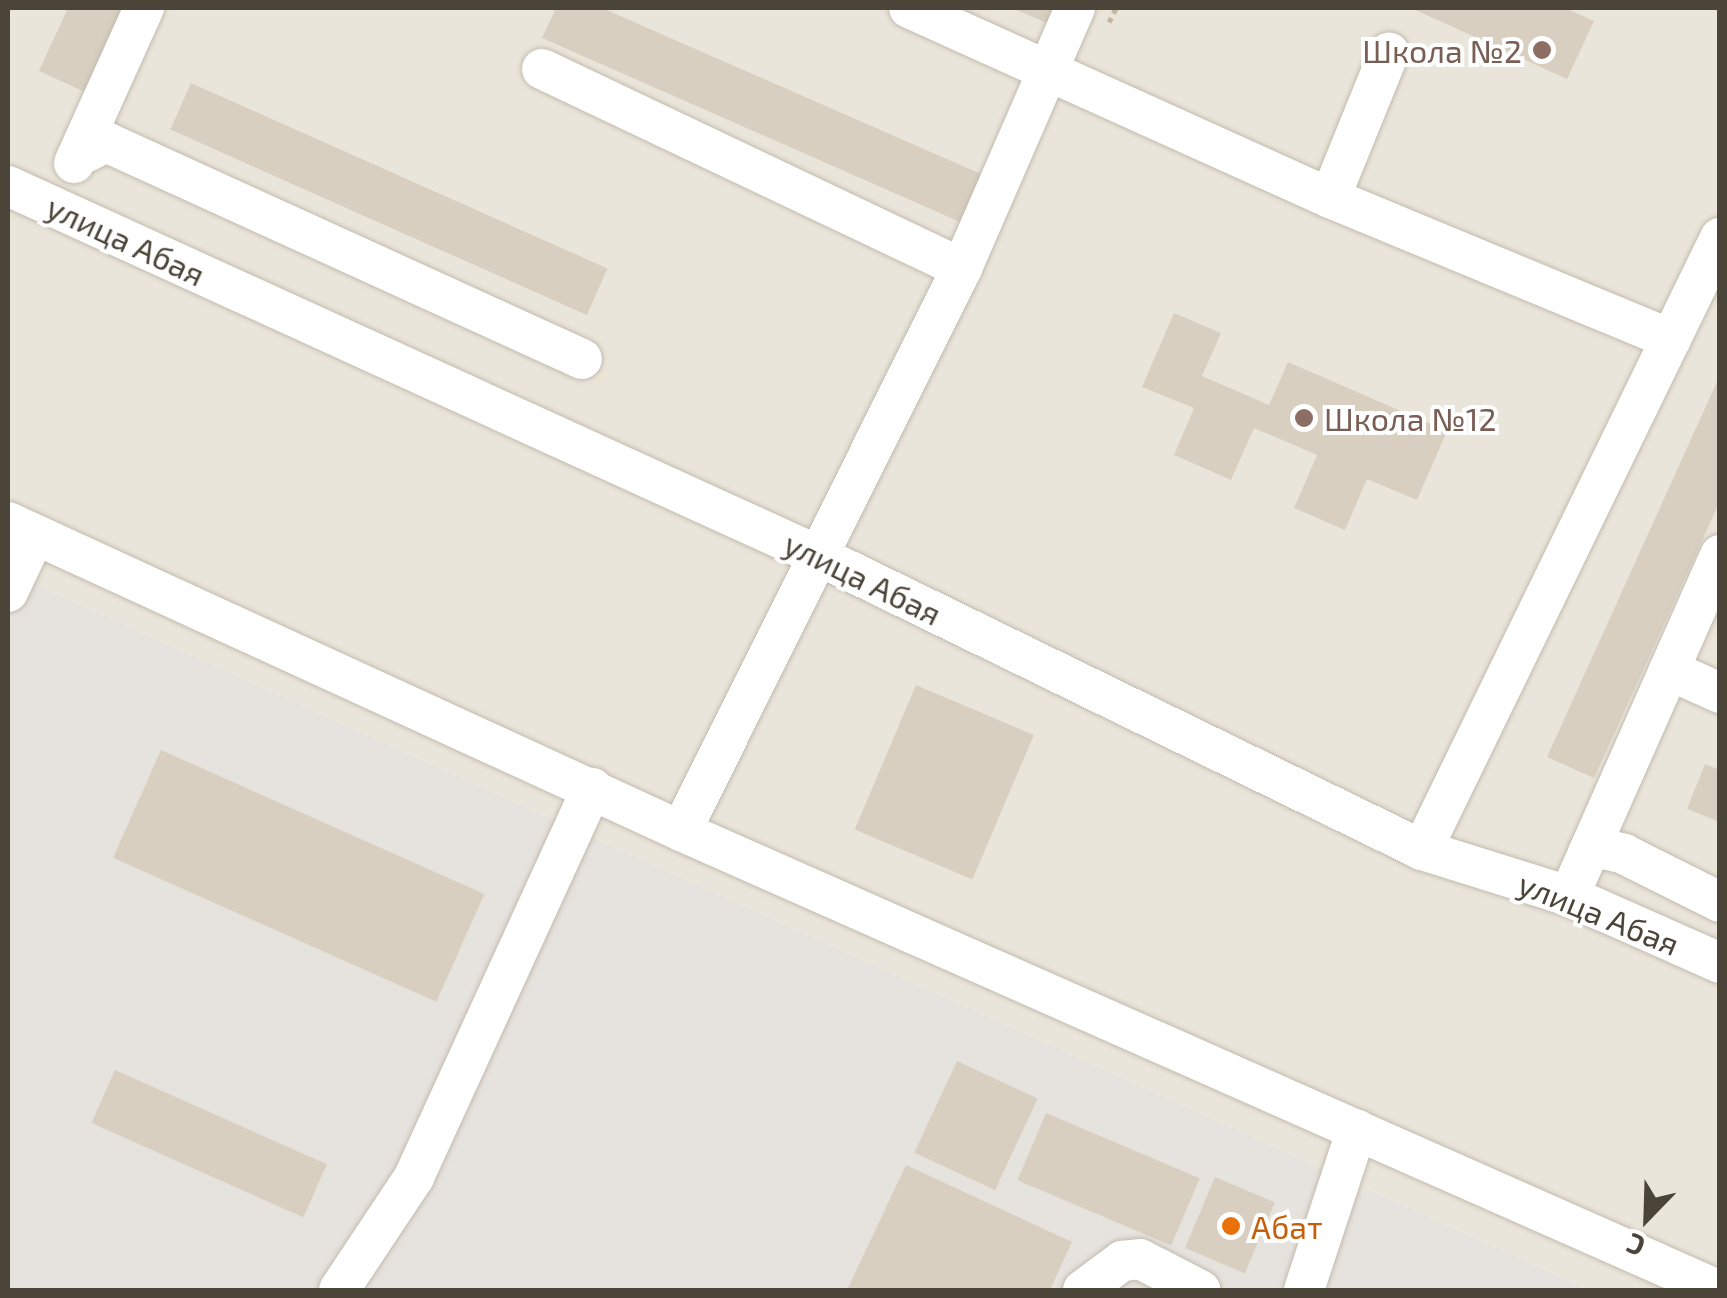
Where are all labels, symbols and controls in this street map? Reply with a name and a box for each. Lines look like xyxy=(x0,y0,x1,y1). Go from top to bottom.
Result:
place label: Школа №2 xyxy=(1362,31,1522,69)
marker: Школа №2 xyxy=(1531,39,1553,61)
street label: улица Абая xyxy=(41,187,211,293)
place label: Школа №12 xyxy=(1324,399,1496,437)
marker: Школа №12 xyxy=(1293,407,1315,429)
street label: улица Абая xyxy=(778,524,948,632)
street label: улица Абая xyxy=(1513,863,1685,963)
north arrow xyxy=(1597,1168,1697,1268)
place label: Абат xyxy=(1251,1207,1323,1245)
marker: Абат xyxy=(1220,1215,1242,1237)
text: С xyxy=(1621,1227,1650,1264)

